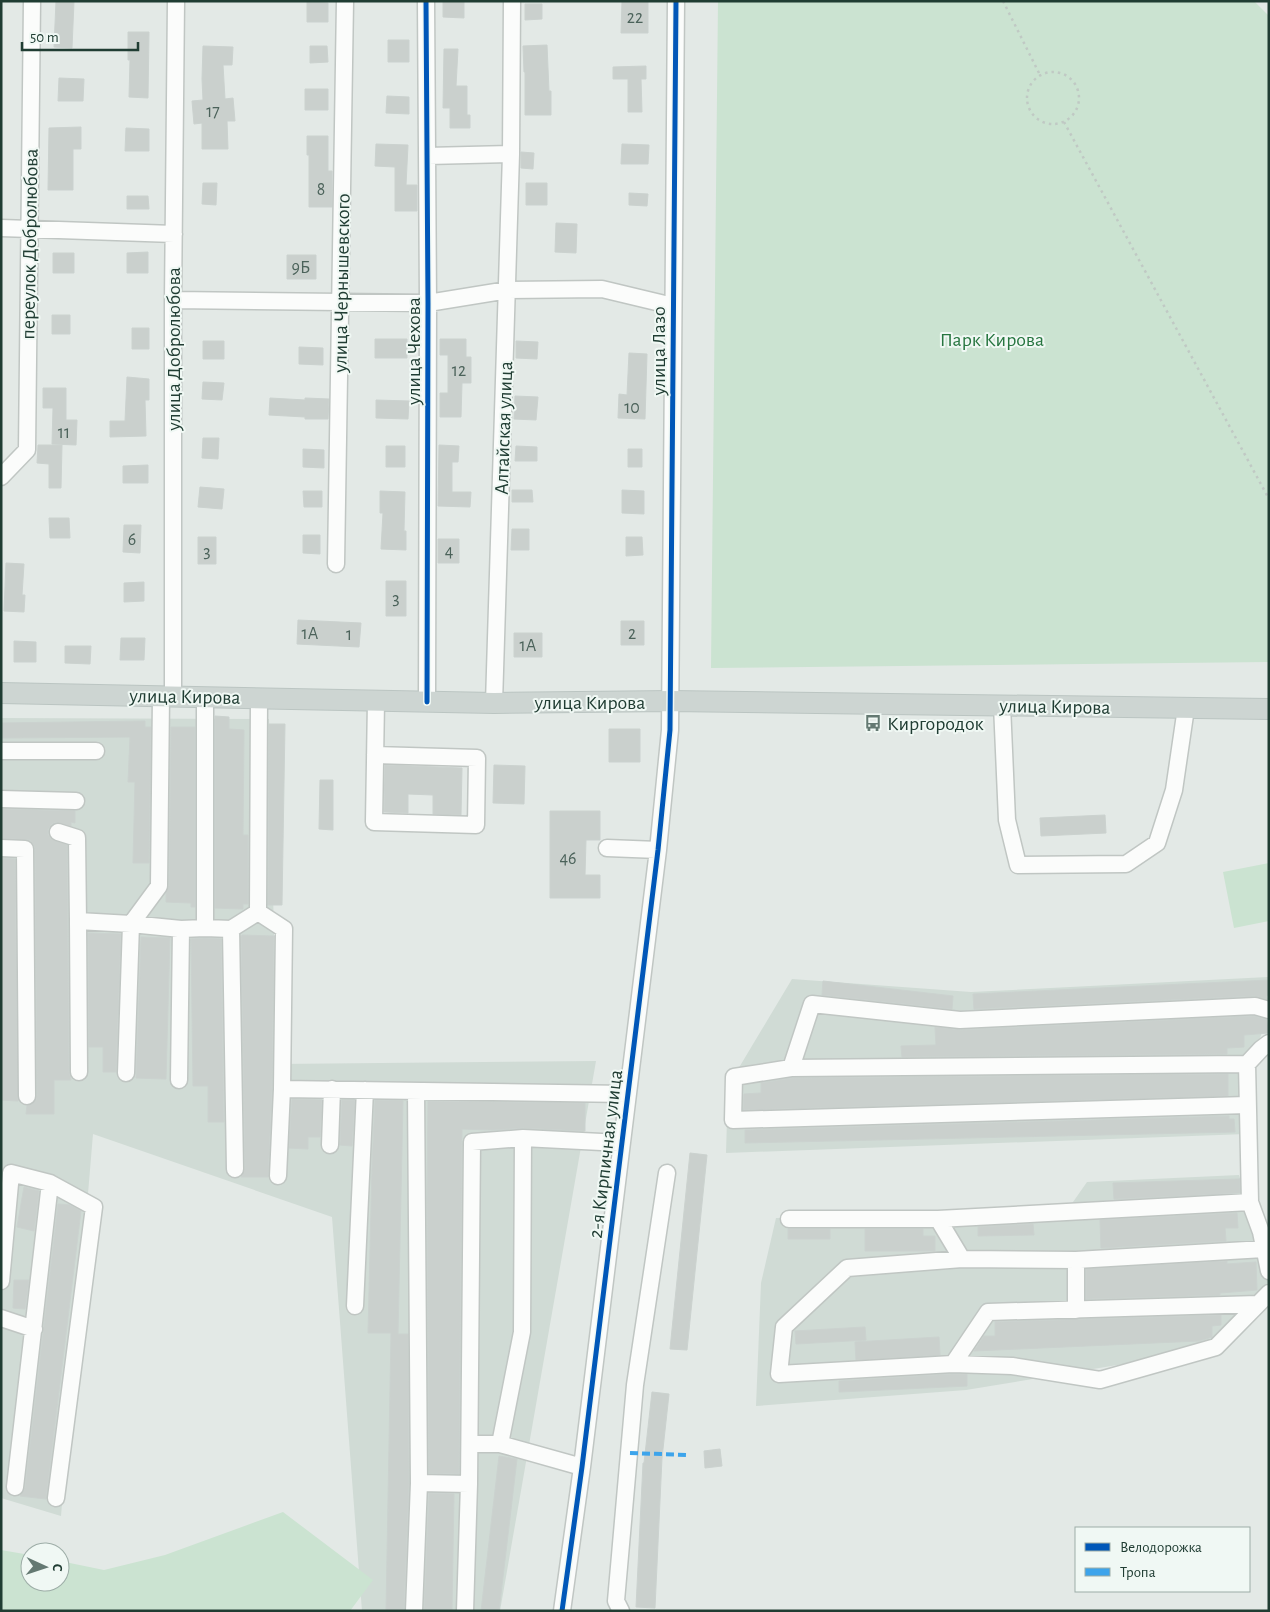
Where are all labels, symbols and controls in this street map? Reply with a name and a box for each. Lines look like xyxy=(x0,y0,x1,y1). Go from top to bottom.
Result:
house number: 22 xyxy=(627,9,643,27)
scale bar xyxy=(22,20,139,52)
text: 50 m xyxy=(30,30,59,45)
house number: 17 xyxy=(206,103,220,121)
street label: переулок Добролюбова xyxy=(18,148,42,340)
house number: 8 xyxy=(317,181,325,199)
street label: улица Чернышевского xyxy=(330,193,354,374)
house number: 9Б xyxy=(292,259,310,277)
street label: улица Добролюбова xyxy=(164,267,184,432)
street label: улица Чехова xyxy=(404,297,424,406)
street label: улица Лазо xyxy=(649,306,669,397)
park label: Парк Кирова xyxy=(940,330,1044,350)
street label: Алтайская улица xyxy=(492,361,516,495)
house number: 12 xyxy=(452,362,466,380)
house number: 10 xyxy=(624,399,640,417)
house number: 11 xyxy=(58,424,70,442)
house number: 6 xyxy=(128,531,136,549)
house number: 3 xyxy=(203,543,211,561)
house number: 4 xyxy=(445,543,454,561)
house number: 3 xyxy=(392,590,400,608)
house number: 1А xyxy=(302,625,319,643)
house number: 2 xyxy=(628,625,636,643)
house number: 1 xyxy=(346,626,352,644)
house number: 1А xyxy=(520,637,537,655)
street label: улица Кирова xyxy=(128,686,241,708)
street label: улица Кирова xyxy=(533,693,646,713)
street label: улица Кирова xyxy=(998,696,1111,718)
bus stop icon: Киргородок xyxy=(863,713,883,733)
place label: Киргородок xyxy=(887,714,984,734)
house number: 46 xyxy=(559,850,577,868)
street label: 2-я Кирпичная улица xyxy=(586,1069,626,1239)
legend xyxy=(1075,1527,1250,1592)
text: Велодорожка xyxy=(1120,1540,1202,1555)
north arrow xyxy=(20,1542,70,1592)
text: С xyxy=(50,1563,64,1572)
text: Тропа xyxy=(1120,1565,1156,1580)

